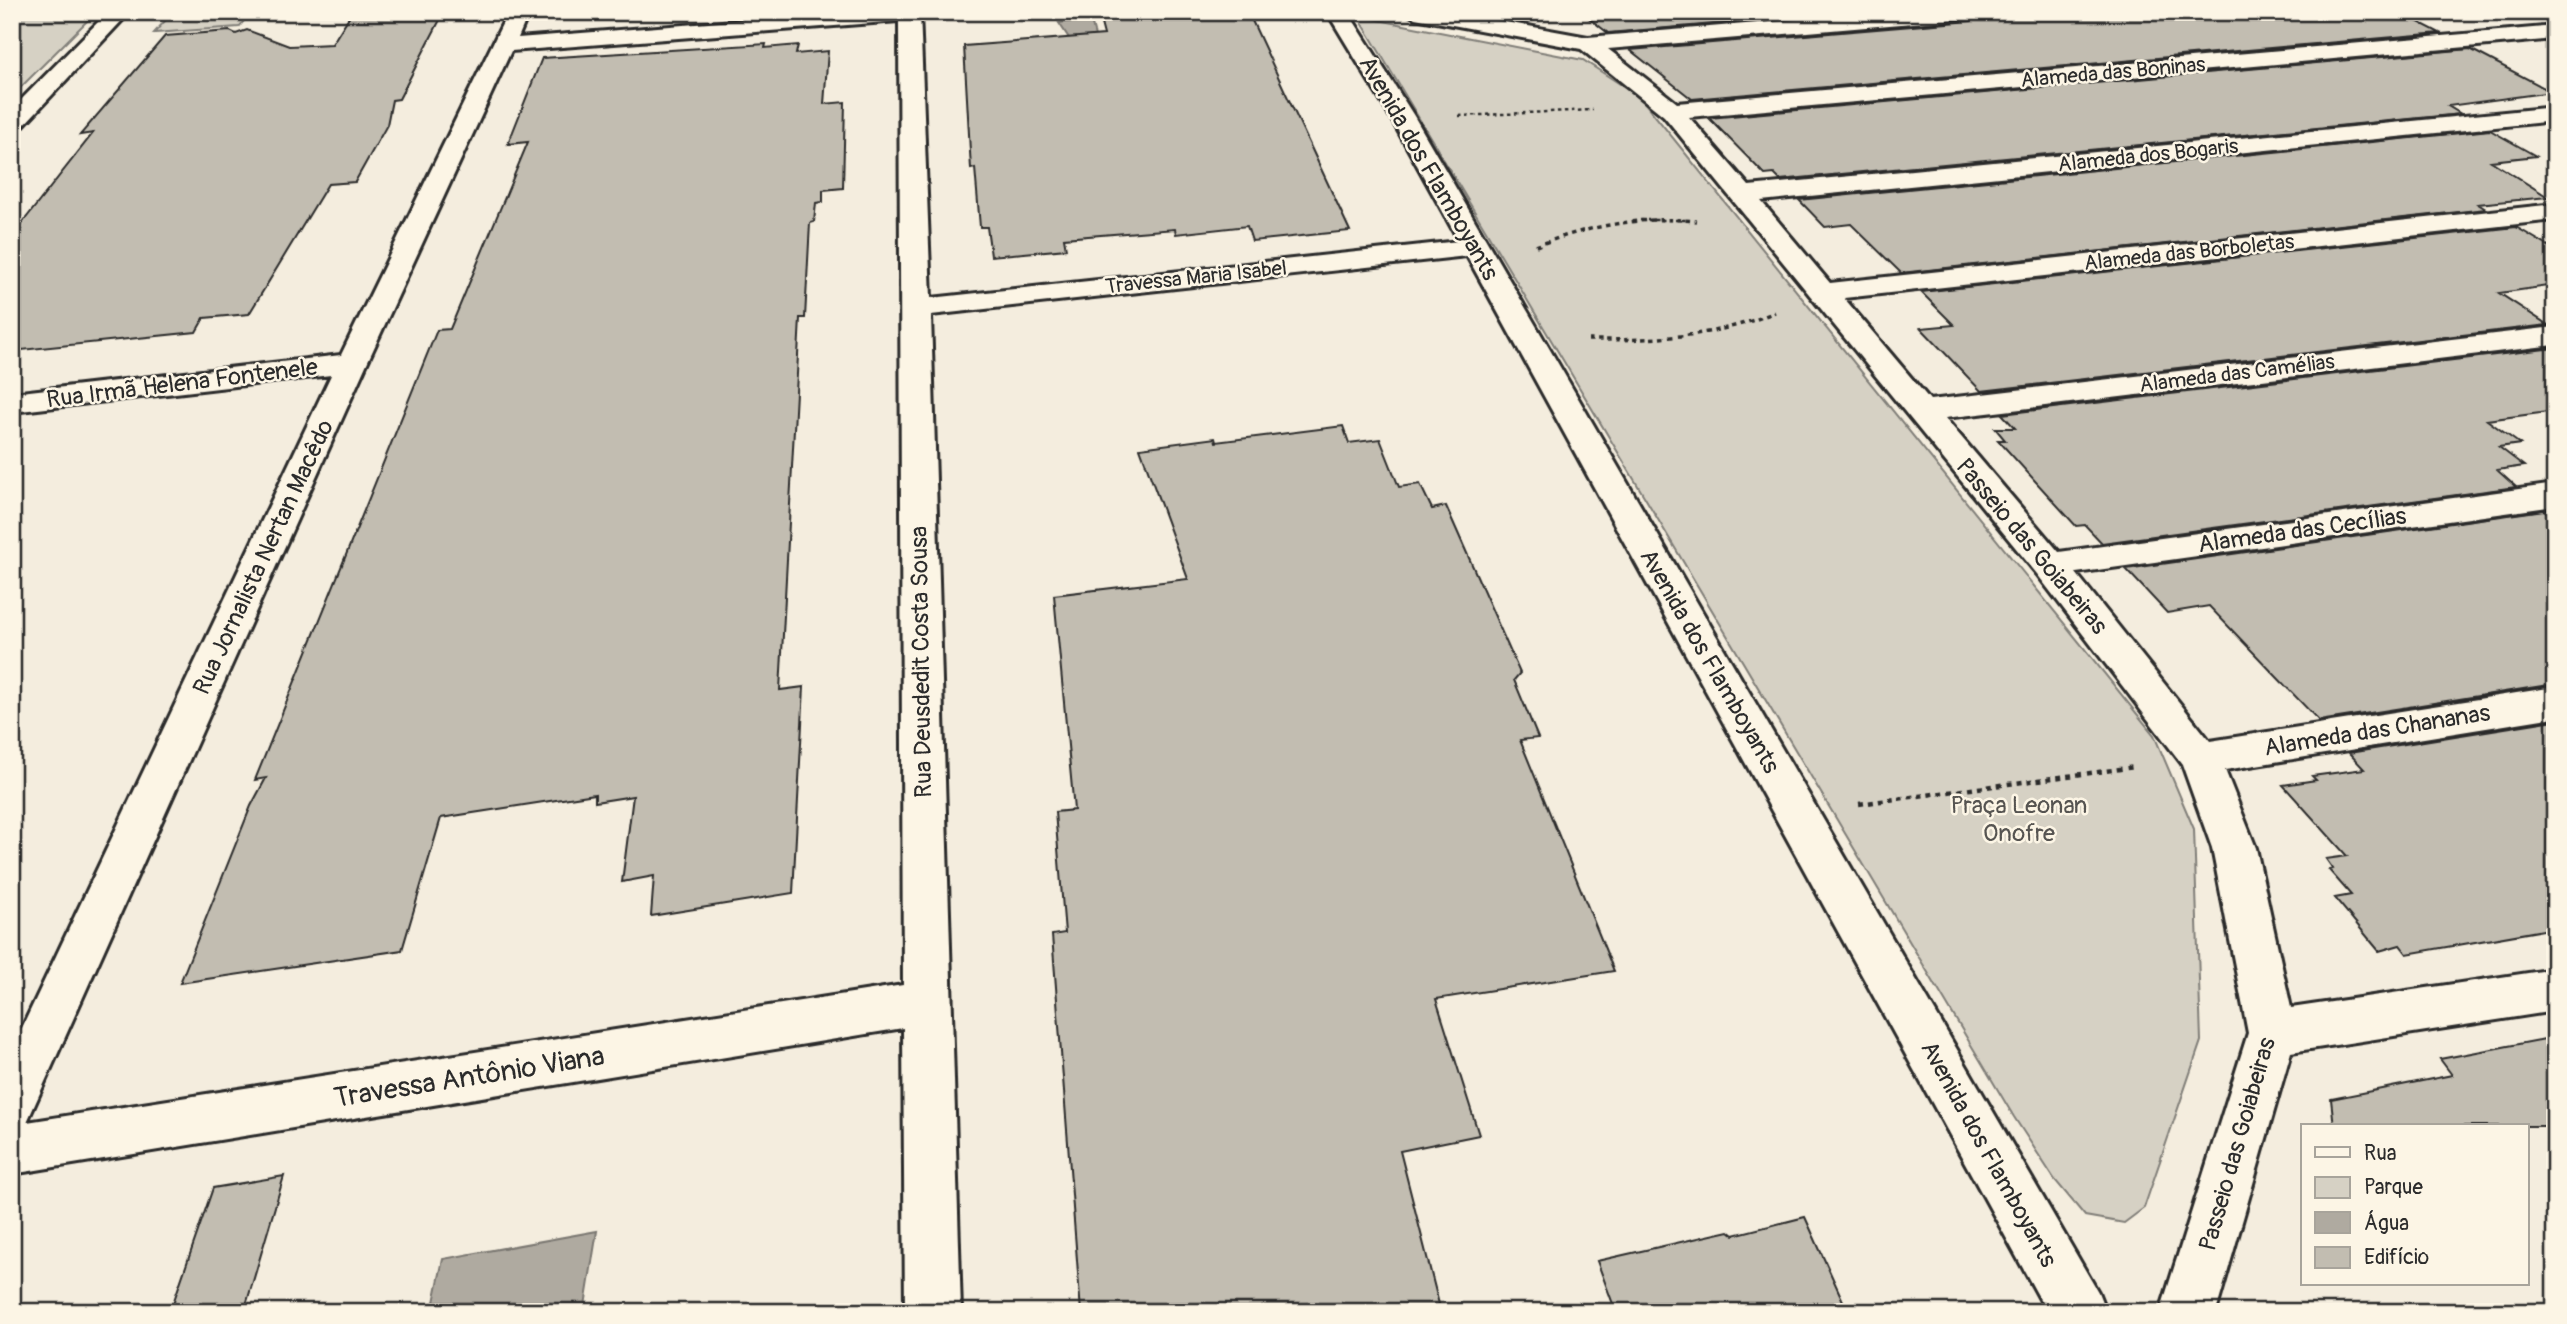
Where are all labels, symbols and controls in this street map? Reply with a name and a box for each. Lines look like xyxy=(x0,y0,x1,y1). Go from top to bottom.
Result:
street label: Avenida dos Flamboyants xyxy=(1352,51,1505,286)
street label: Alameda das Boninas xyxy=(2020,51,2207,94)
street label: Alameda dos Bogaris xyxy=(2057,133,2240,178)
street label: Alameda das Borboletas xyxy=(2083,228,2296,277)
street label: Travessa Maria Isabel xyxy=(1104,255,1288,300)
street label: Alameda das Camélias xyxy=(2138,348,2337,399)
street label: Rua Irmã Helena Fontenele xyxy=(45,352,319,415)
street label: Rua Jornalista Nertan Macêdo xyxy=(187,415,340,699)
street label: Passeio das Goiabeiras xyxy=(1950,453,2114,640)
street label: Alameda das Cecílias xyxy=(2196,501,2408,559)
street label: Rua Deusdedit Costa Sousa xyxy=(905,526,938,798)
street label: Avenida dos Flamboyants xyxy=(1633,544,1786,779)
street label: Alameda das Chananas xyxy=(2262,698,2492,763)
park label: Praça Leonan Onofre xyxy=(1951,791,2087,848)
street label: Passeio das Goiabeiras xyxy=(2193,1034,2282,1254)
street label: Avenida dos Flamboyants xyxy=(1914,1036,2063,1273)
street label: Travessa Antônio Viana xyxy=(332,1039,607,1116)
legend xyxy=(2301,1124,2528,1286)
text: Rua xyxy=(2364,1140,2397,1167)
text: Parque xyxy=(2364,1174,2423,1201)
text: Água xyxy=(2364,1210,2409,1237)
text: Edifício xyxy=(2364,1244,2429,1271)

